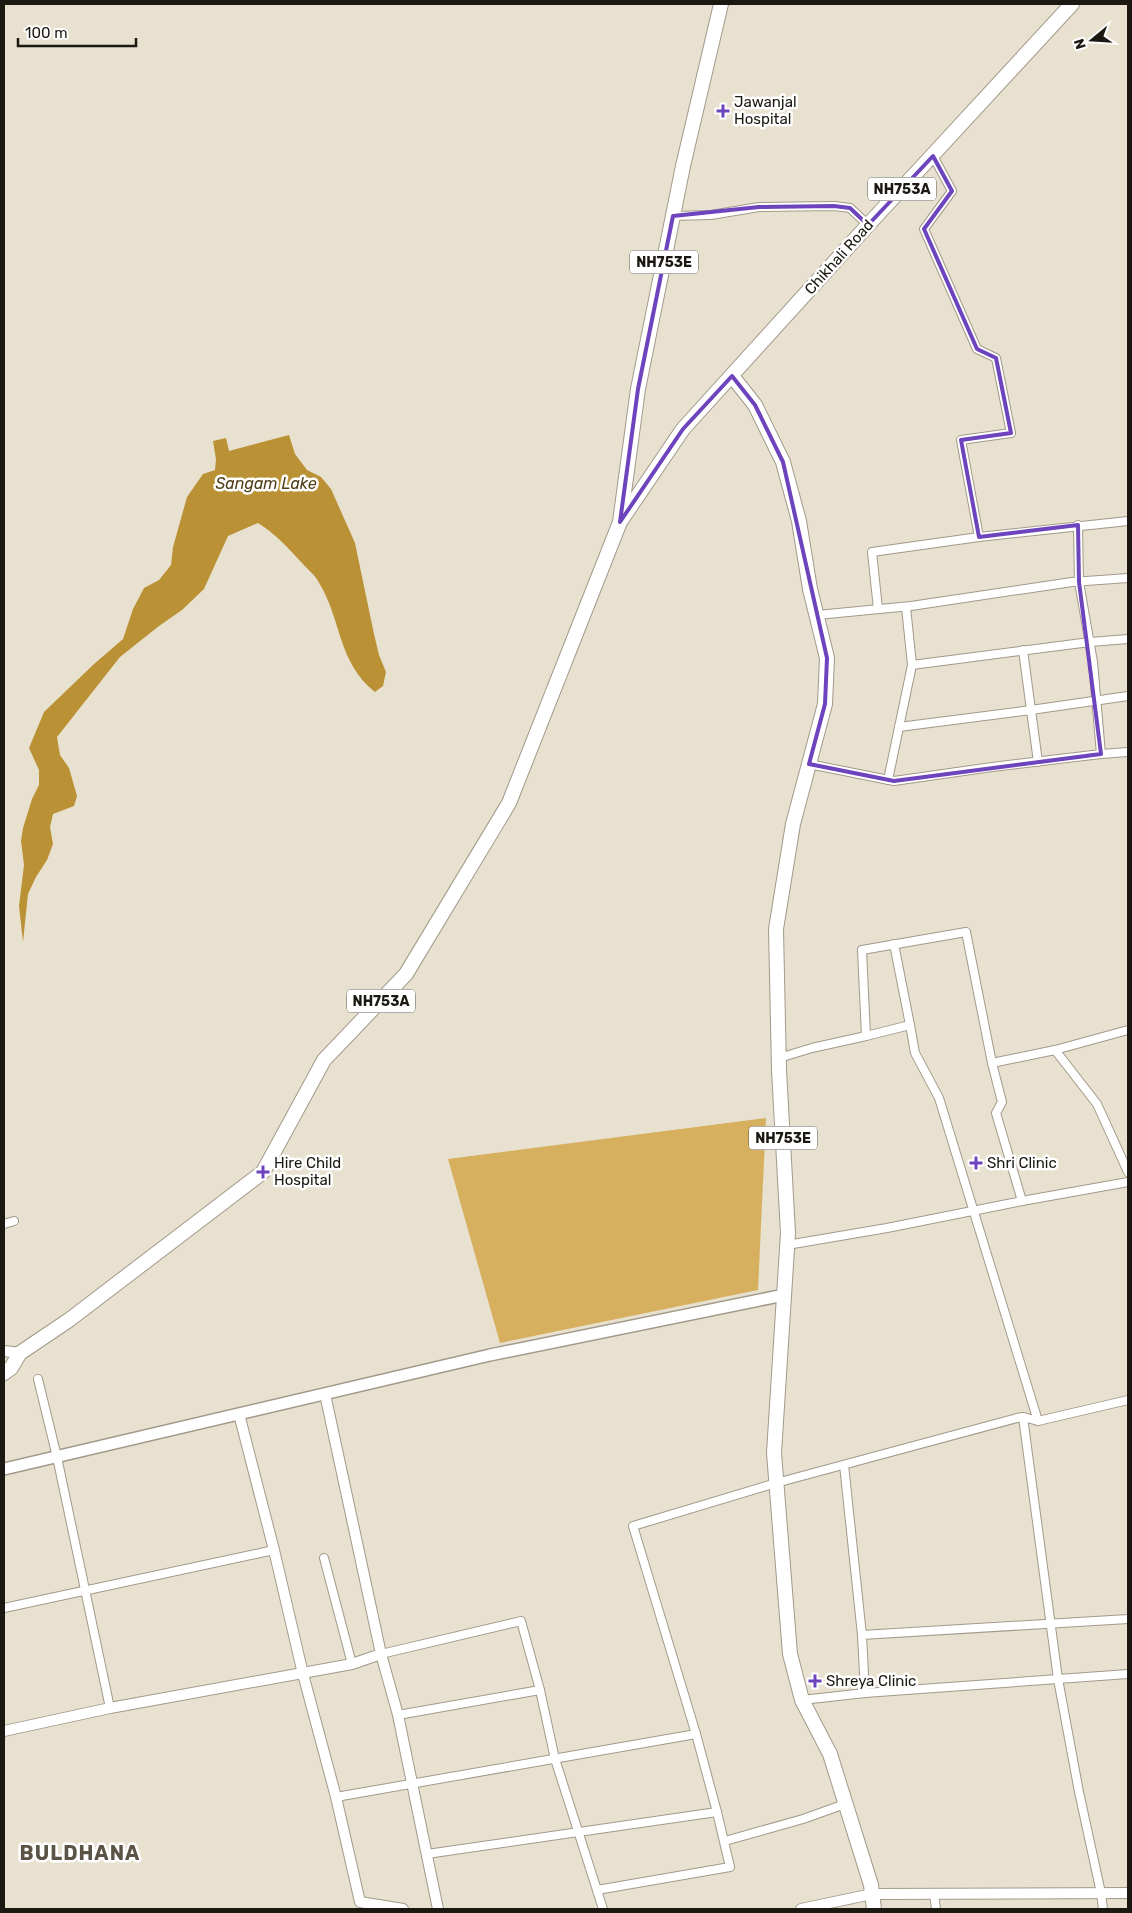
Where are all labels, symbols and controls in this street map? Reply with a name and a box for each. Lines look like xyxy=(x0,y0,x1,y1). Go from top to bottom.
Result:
scale bar xyxy=(18,15,135,47)
north arrow xyxy=(1067,15,1117,65)
text: 100 m xyxy=(25,24,67,42)
text: N xyxy=(1070,36,1090,51)
place label: Jawanjal Hospital xyxy=(734,93,797,128)
marker: Jawanjal Hospital xyxy=(716,104,730,118)
road number: NH753A xyxy=(868,178,936,200)
street label: Chikhali Road xyxy=(801,216,877,298)
road number: NH753E xyxy=(630,250,698,274)
water label: Sangam Lake xyxy=(215,474,317,493)
road number: NH753A xyxy=(347,989,415,1012)
road number: NH753E xyxy=(749,1126,817,1150)
place label: Hire Child Hospital xyxy=(274,1154,341,1189)
place label: Shri Clinic xyxy=(987,1154,1057,1172)
marker: Shri Clinic xyxy=(969,1156,983,1170)
marker: Hire Child Hospital xyxy=(256,1165,270,1179)
place label: Shreya Clinic xyxy=(826,1672,916,1690)
marker: Shreya Clinic xyxy=(808,1674,822,1688)
district label: BULDHANA xyxy=(20,1841,140,1865)

